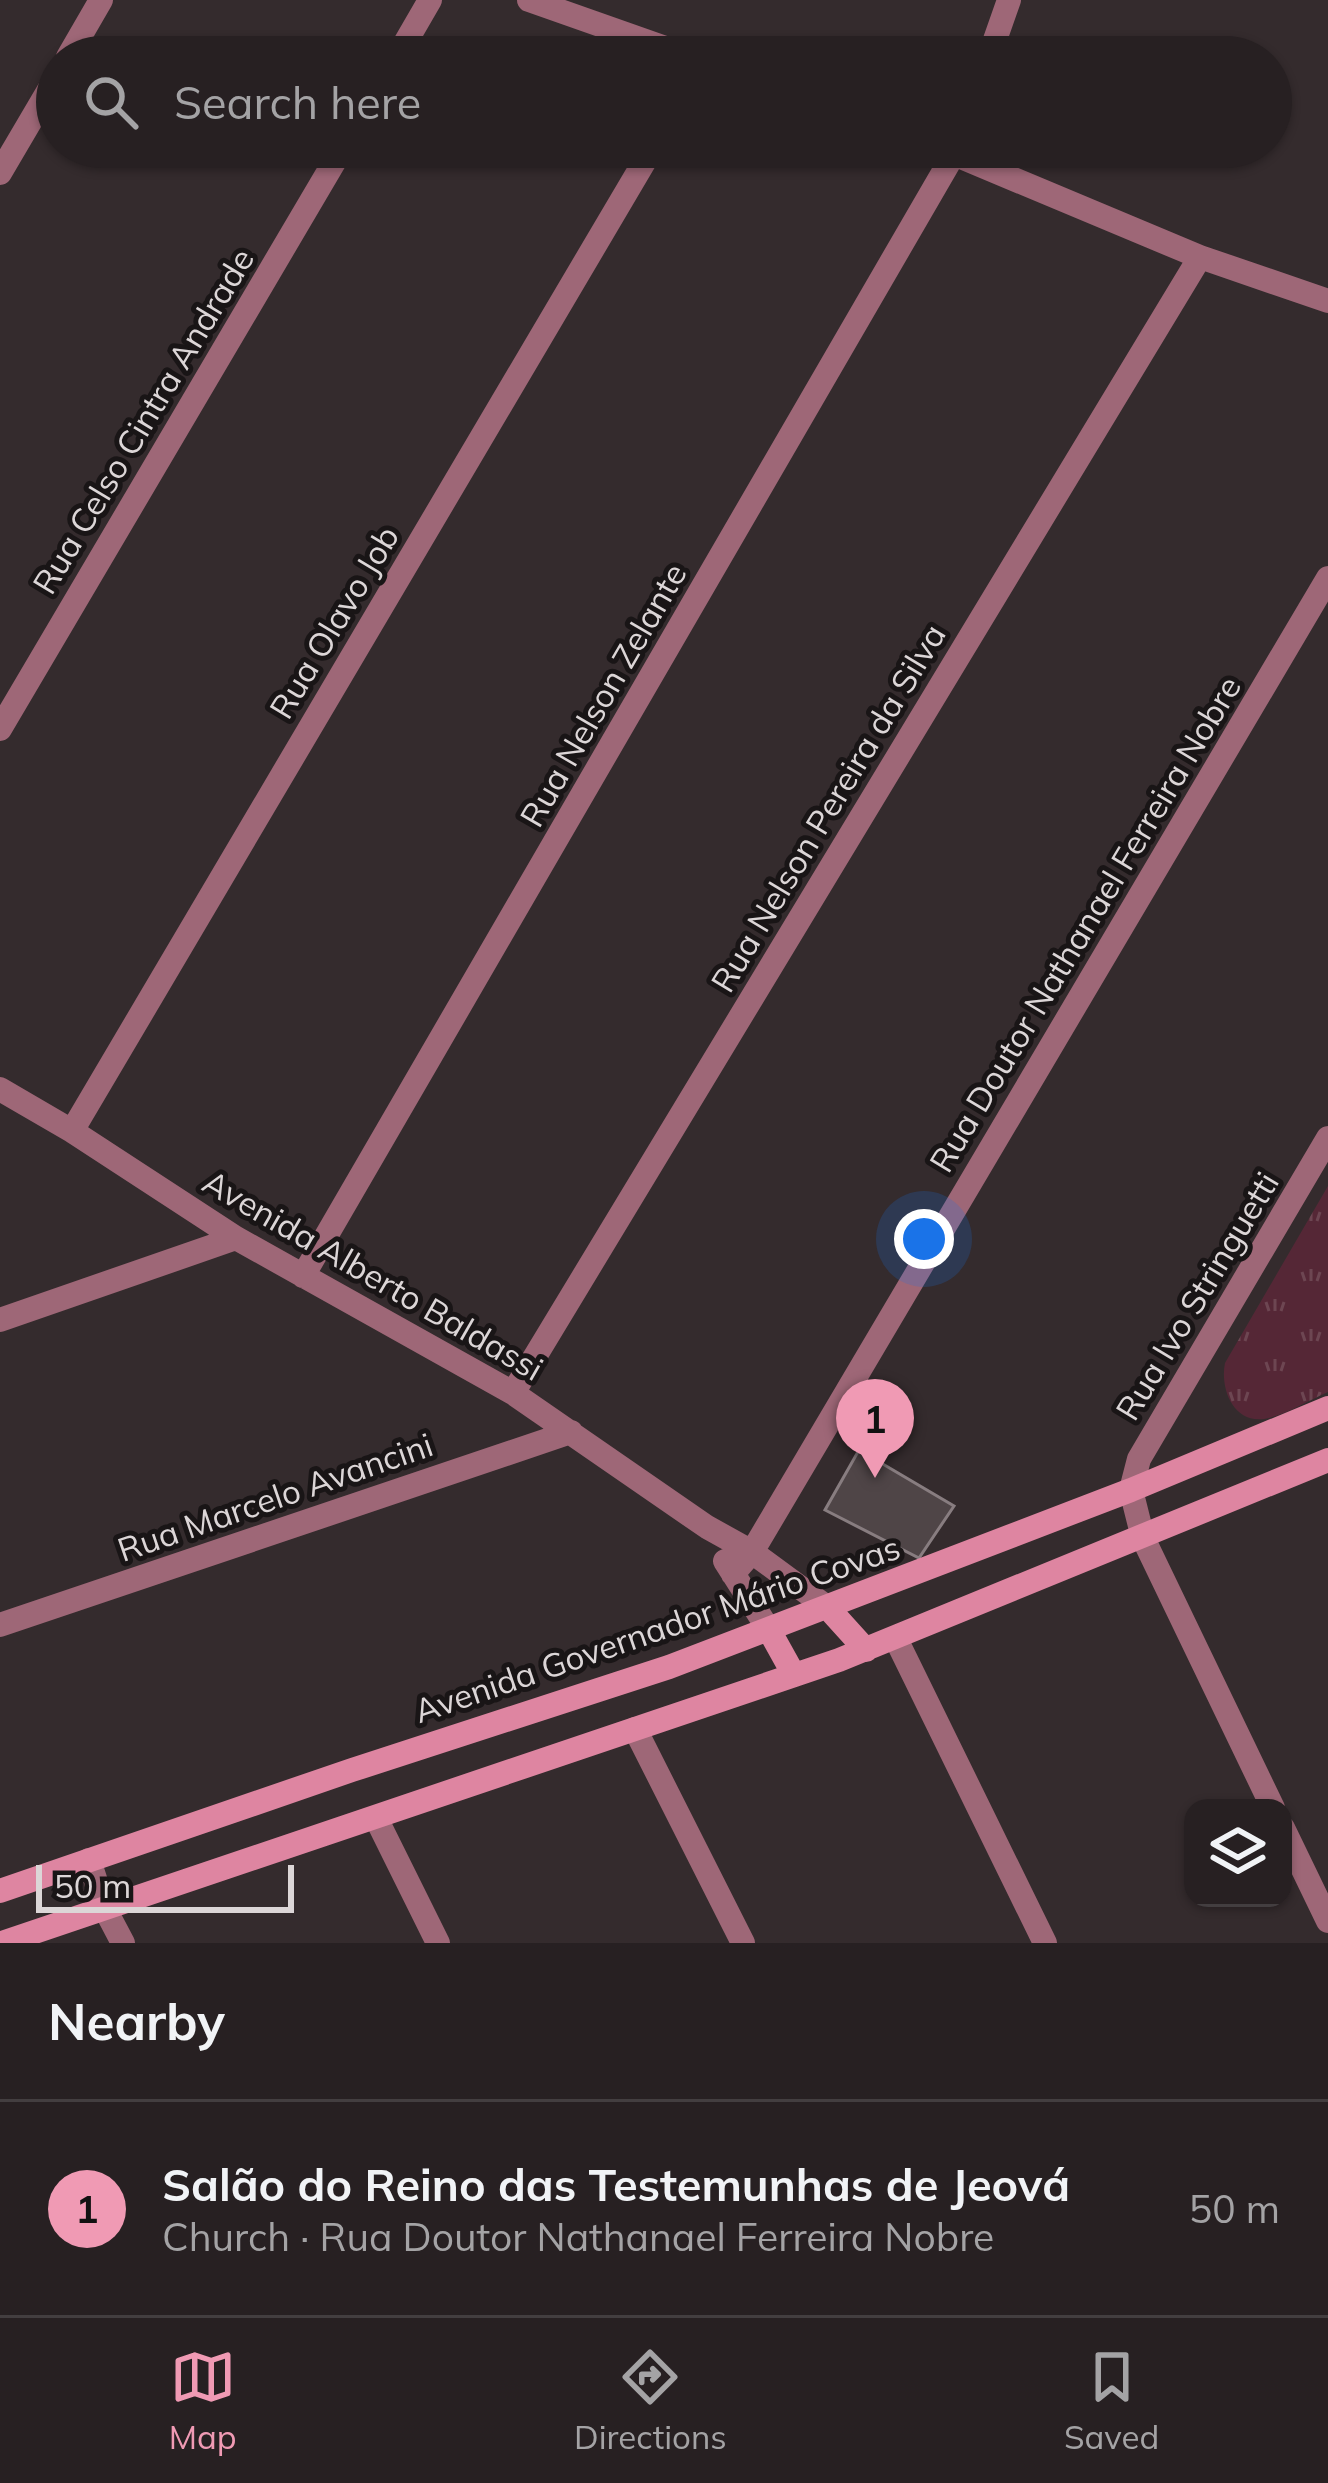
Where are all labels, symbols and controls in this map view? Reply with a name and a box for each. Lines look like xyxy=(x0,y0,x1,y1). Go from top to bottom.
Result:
search box xyxy=(36,36,1292,168)
icon: search xyxy=(78,69,144,135)
text: Search here xyxy=(174,74,421,130)
street label: Rua Celso Cintra Andrade xyxy=(23,241,262,601)
street label: Rua Olavo Job xyxy=(260,518,407,726)
street label: Rua Nelson Zelante xyxy=(510,556,695,834)
street label: Rua Nelson Pereira da Silva xyxy=(701,616,954,999)
street label: Rua Doutor Nathanael Ferreira Nobre xyxy=(920,668,1249,1179)
street label: Avenida Alberto Baldassi xyxy=(196,1160,551,1389)
street label: Rua Ivo Stringuetti xyxy=(1106,1164,1287,1427)
your location xyxy=(894,1209,954,1269)
pin: 1 xyxy=(836,1379,914,1478)
street label: Rua Marcelo Avancini xyxy=(112,1423,438,1570)
street label: Avenida Governador Mário Covas xyxy=(409,1526,905,1731)
map controls xyxy=(1184,1799,1292,1907)
button: layers xyxy=(1184,1799,1292,1907)
scale bar xyxy=(36,1859,294,1912)
text: 50 m xyxy=(54,1865,131,1906)
text: Nearby xyxy=(48,1989,225,2053)
text: Salão do Reino das Testemunhas de Jeová xyxy=(162,2156,1070,2212)
text: 1 xyxy=(75,2184,99,2233)
text: 50 m xyxy=(1189,2184,1280,2233)
text: Church · Rua Doutor Nathanael Ferreira Nobre xyxy=(162,2212,994,2261)
tab: Map xyxy=(169,2344,237,2457)
tab: Directions xyxy=(574,2344,727,2457)
tab: Saved xyxy=(1064,2344,1159,2457)

